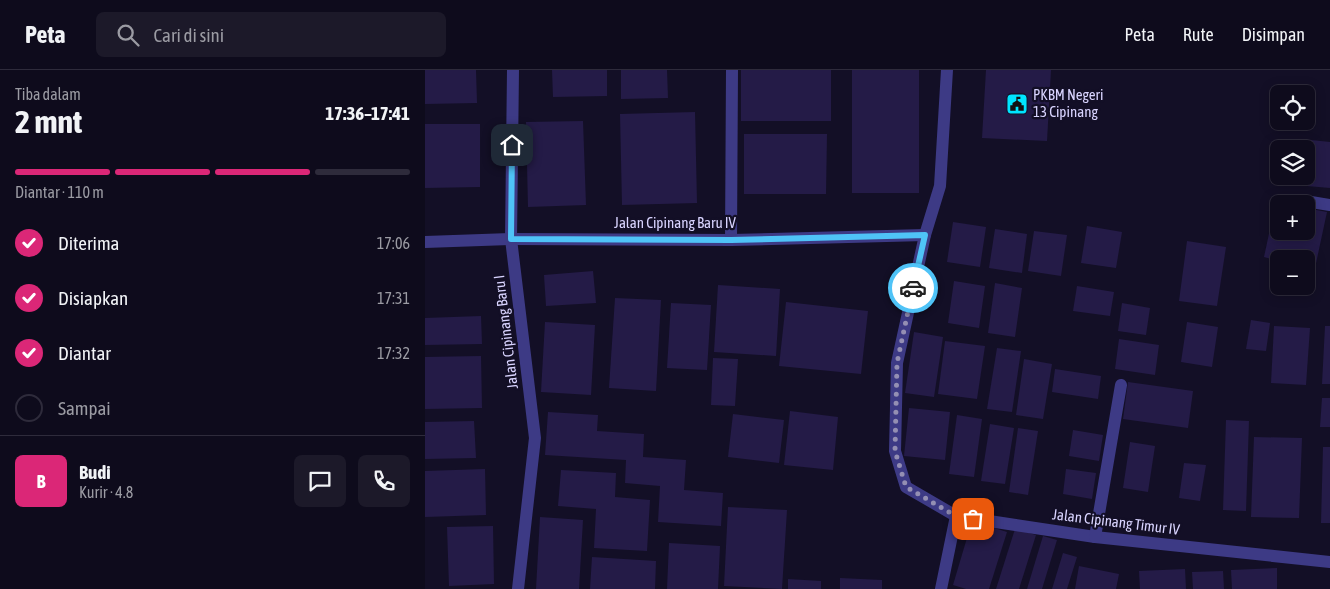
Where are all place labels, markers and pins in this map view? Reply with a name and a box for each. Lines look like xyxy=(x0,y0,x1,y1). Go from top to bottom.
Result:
place label: PKBM Negeri 13 Cipinang xyxy=(1033,86,1103,120)
public building icon: PKBM Negeri 13 Cipinang xyxy=(1005,92,1029,116)
pin xyxy=(491,124,533,166)
pin xyxy=(952,498,994,540)

